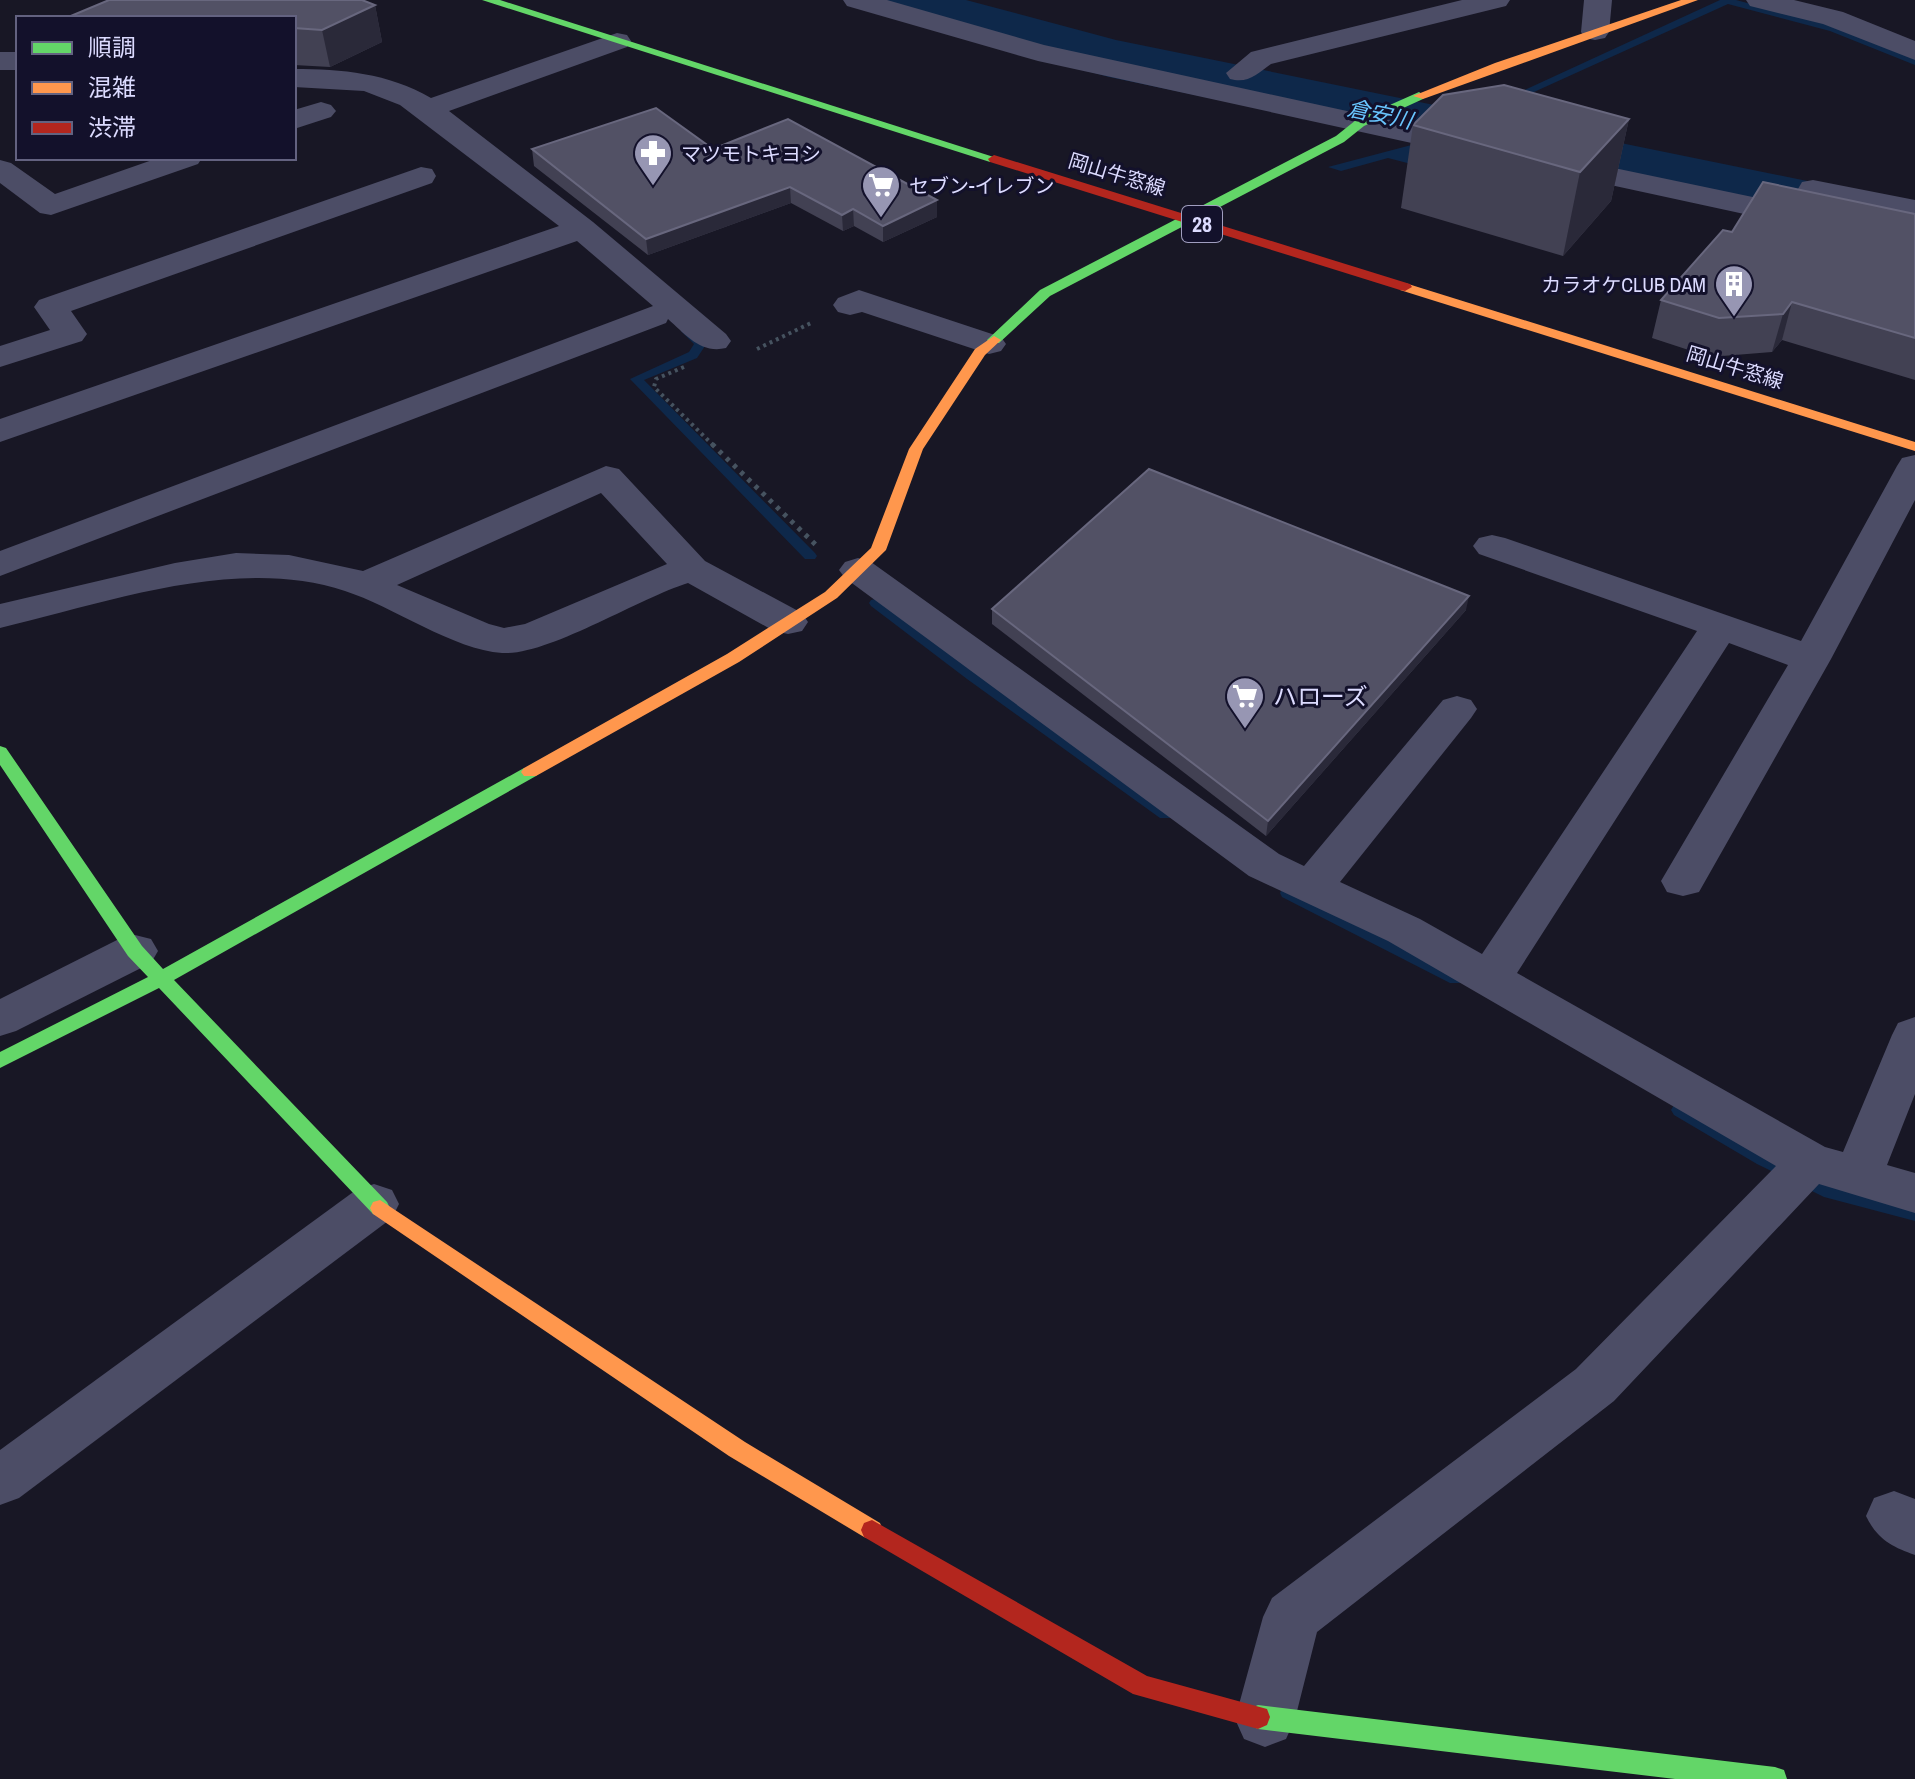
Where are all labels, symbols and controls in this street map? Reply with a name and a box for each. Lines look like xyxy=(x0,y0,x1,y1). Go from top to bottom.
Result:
legend xyxy=(16,16,296,160)
text: 順調 xyxy=(88,31,136,63)
text: 混雑 xyxy=(88,71,136,103)
water label: 倉安川 xyxy=(1345,92,1417,136)
text: 渋滞 xyxy=(88,111,136,143)
pharmacy icon: マツモトキヨシ xyxy=(632,132,674,187)
place label: マツモトキヨシ xyxy=(681,140,821,167)
street label: 岡山牛窓線 xyxy=(1065,146,1169,202)
supermarket icon: セブン-イレブン xyxy=(860,164,902,219)
place label: セブン-イレブン xyxy=(909,172,1054,199)
road number: 28 xyxy=(1182,206,1222,242)
building icon: カラオケCLUB DAM xyxy=(1713,263,1755,318)
place label: カラオケCLUB DAM xyxy=(1541,271,1706,298)
street label: 岡山牛窓線 xyxy=(1683,339,1787,395)
supermarket icon: ハローズ xyxy=(1224,675,1266,730)
place label: ハローズ xyxy=(1273,680,1368,712)

